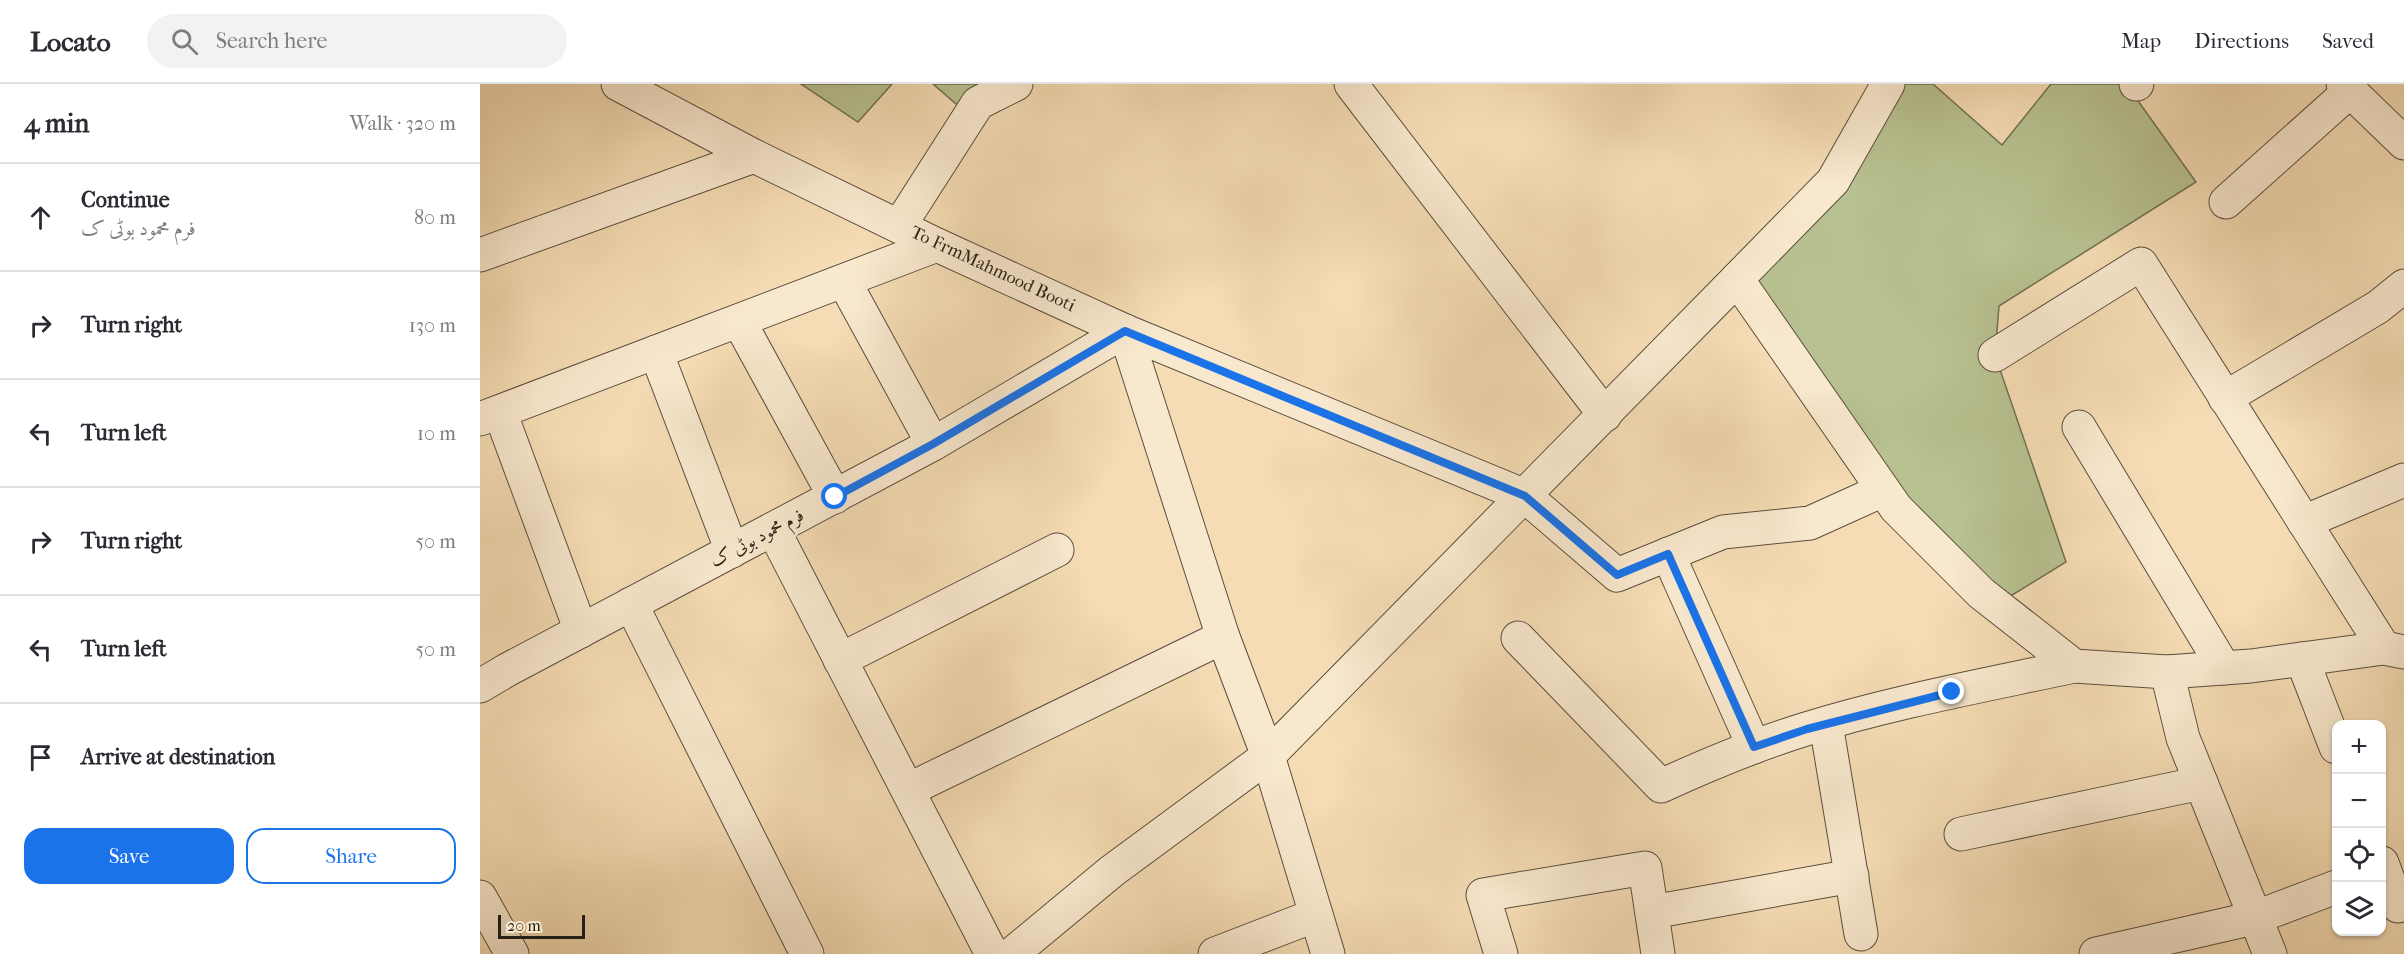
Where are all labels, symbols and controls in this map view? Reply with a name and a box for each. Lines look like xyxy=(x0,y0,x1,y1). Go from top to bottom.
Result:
search box xyxy=(147,14,567,68)
text: Locato xyxy=(30,25,111,58)
icon: search xyxy=(168,25,201,58)
text: Search here xyxy=(216,28,327,54)
text: Map xyxy=(2121,29,2161,53)
text: Directions xyxy=(2194,29,2289,53)
text: Saved xyxy=(2322,29,2374,53)
text: 4 min xyxy=(24,108,89,139)
text: Walk · 320 m xyxy=(350,112,456,135)
text: Continue xyxy=(81,187,170,213)
icon: ahead xyxy=(24,201,57,234)
text: 80 m xyxy=(414,206,456,229)
text: فرم محمود بوٹی ک xyxy=(81,217,196,240)
street label: To FrmMahmood Booti xyxy=(907,222,1079,317)
icon: right xyxy=(24,309,57,342)
text: Turn right xyxy=(81,312,182,338)
text: 130 m xyxy=(409,314,456,337)
icon: left xyxy=(24,417,57,450)
text: Turn left xyxy=(81,420,167,446)
text: 10 m xyxy=(417,422,456,445)
route start xyxy=(821,483,847,509)
street label: فرم محمود بوٹی ک xyxy=(707,505,810,576)
icon: right xyxy=(24,525,57,558)
text: Turn right xyxy=(81,528,182,554)
text: 50 m xyxy=(415,530,456,553)
icon: left xyxy=(24,633,57,666)
text: Turn left xyxy=(81,636,167,662)
text: 50 m xyxy=(415,638,456,661)
route end xyxy=(1938,678,1964,704)
map controls xyxy=(2332,720,2386,936)
button: + xyxy=(2332,720,2386,774)
icon: arrive xyxy=(24,741,57,774)
text: Arrive at destination xyxy=(81,744,275,770)
button: − xyxy=(2332,774,2386,828)
button: Save xyxy=(24,828,234,884)
button: Share xyxy=(246,828,456,884)
button: locate xyxy=(2332,828,2386,882)
button: layers xyxy=(2332,882,2386,936)
scale bar xyxy=(498,912,585,940)
text: 20 m xyxy=(507,916,541,935)

